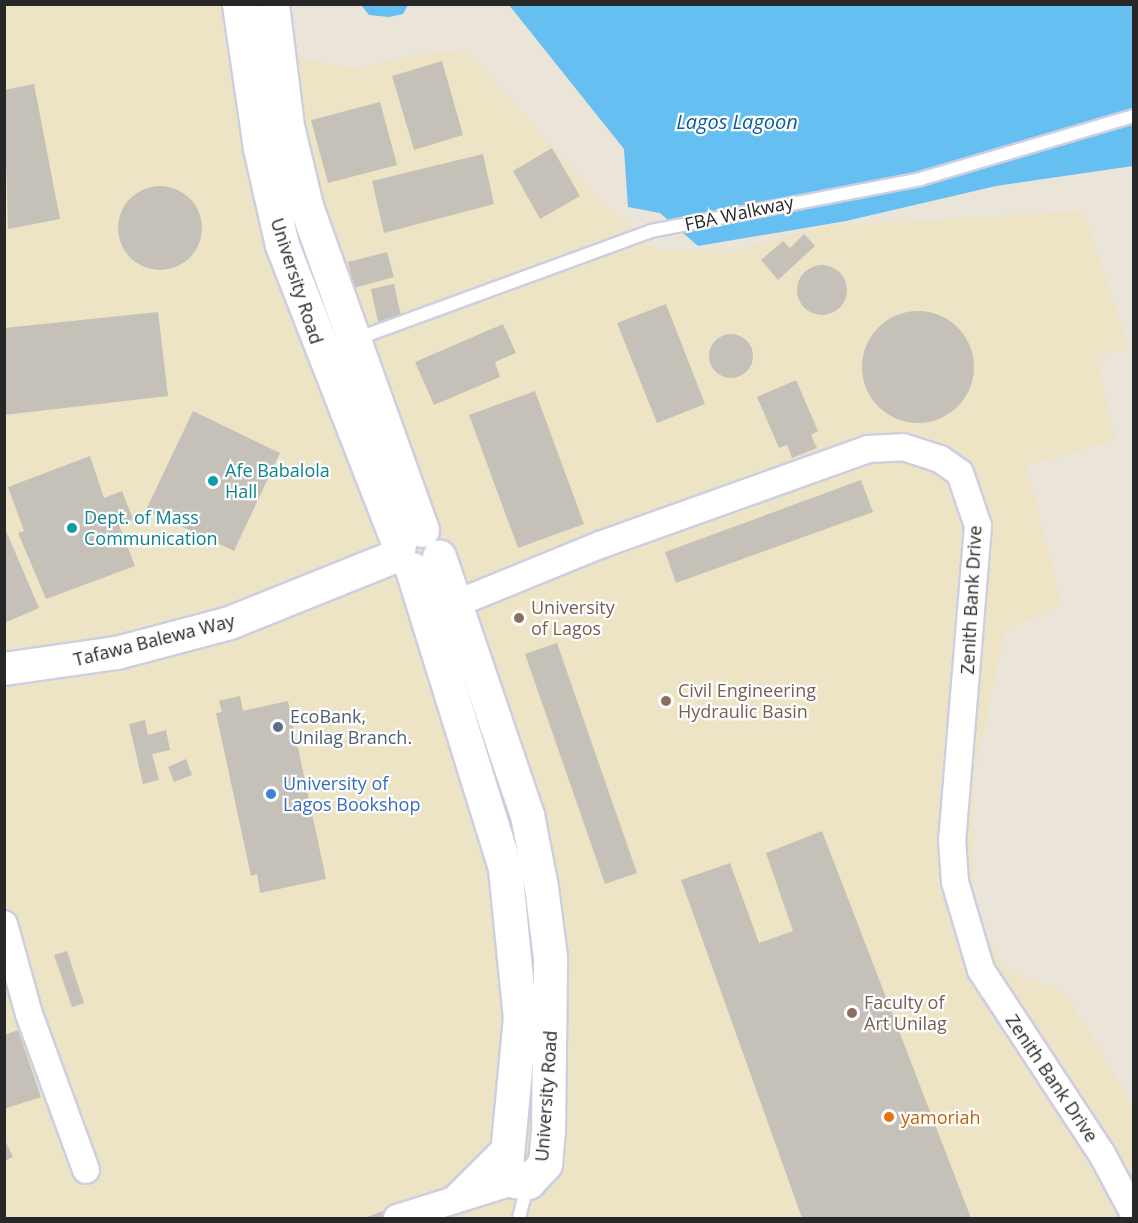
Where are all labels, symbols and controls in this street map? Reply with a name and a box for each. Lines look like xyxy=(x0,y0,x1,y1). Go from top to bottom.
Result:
water label: Lagos Lagoon xyxy=(676,109,798,133)
street label: FBA Walkway xyxy=(683,191,795,235)
street label: University Road xyxy=(266,215,328,347)
place label: Afe Babalola Hall xyxy=(225,460,330,502)
marker: Afe Babalola Hall xyxy=(206,474,220,488)
place label: Dept. of Mass Communication xyxy=(84,507,218,550)
marker: Dept. of Mass Communication xyxy=(65,521,79,535)
street label: Zenith Bank Drive xyxy=(956,525,986,675)
place label: University of Lagos xyxy=(531,597,615,640)
street label: Tafawa Balewa Way xyxy=(71,610,237,670)
marker: University of Lagos xyxy=(512,611,526,625)
place label: Civil Engineering Hydraulic Basin xyxy=(678,680,816,722)
marker: Civil Engineering Hydraulic Basin xyxy=(659,694,673,708)
place label: EcoBank, Unilag Branch. xyxy=(290,706,412,748)
marker: EcoBank, Unilag Branch. xyxy=(271,720,285,734)
place label: University of Lagos Bookshop xyxy=(283,773,420,816)
marker: University of Lagos Bookshop xyxy=(264,787,278,801)
place label: Faculty of Art Unilag xyxy=(864,992,947,1034)
marker: Faculty of Art Unilag xyxy=(845,1006,859,1020)
street label: Zenith Bank Drive xyxy=(1001,1010,1103,1146)
street label: University Road xyxy=(531,1030,561,1162)
place label: yamoriah xyxy=(901,1106,980,1128)
marker: yamoriah xyxy=(882,1110,896,1124)

